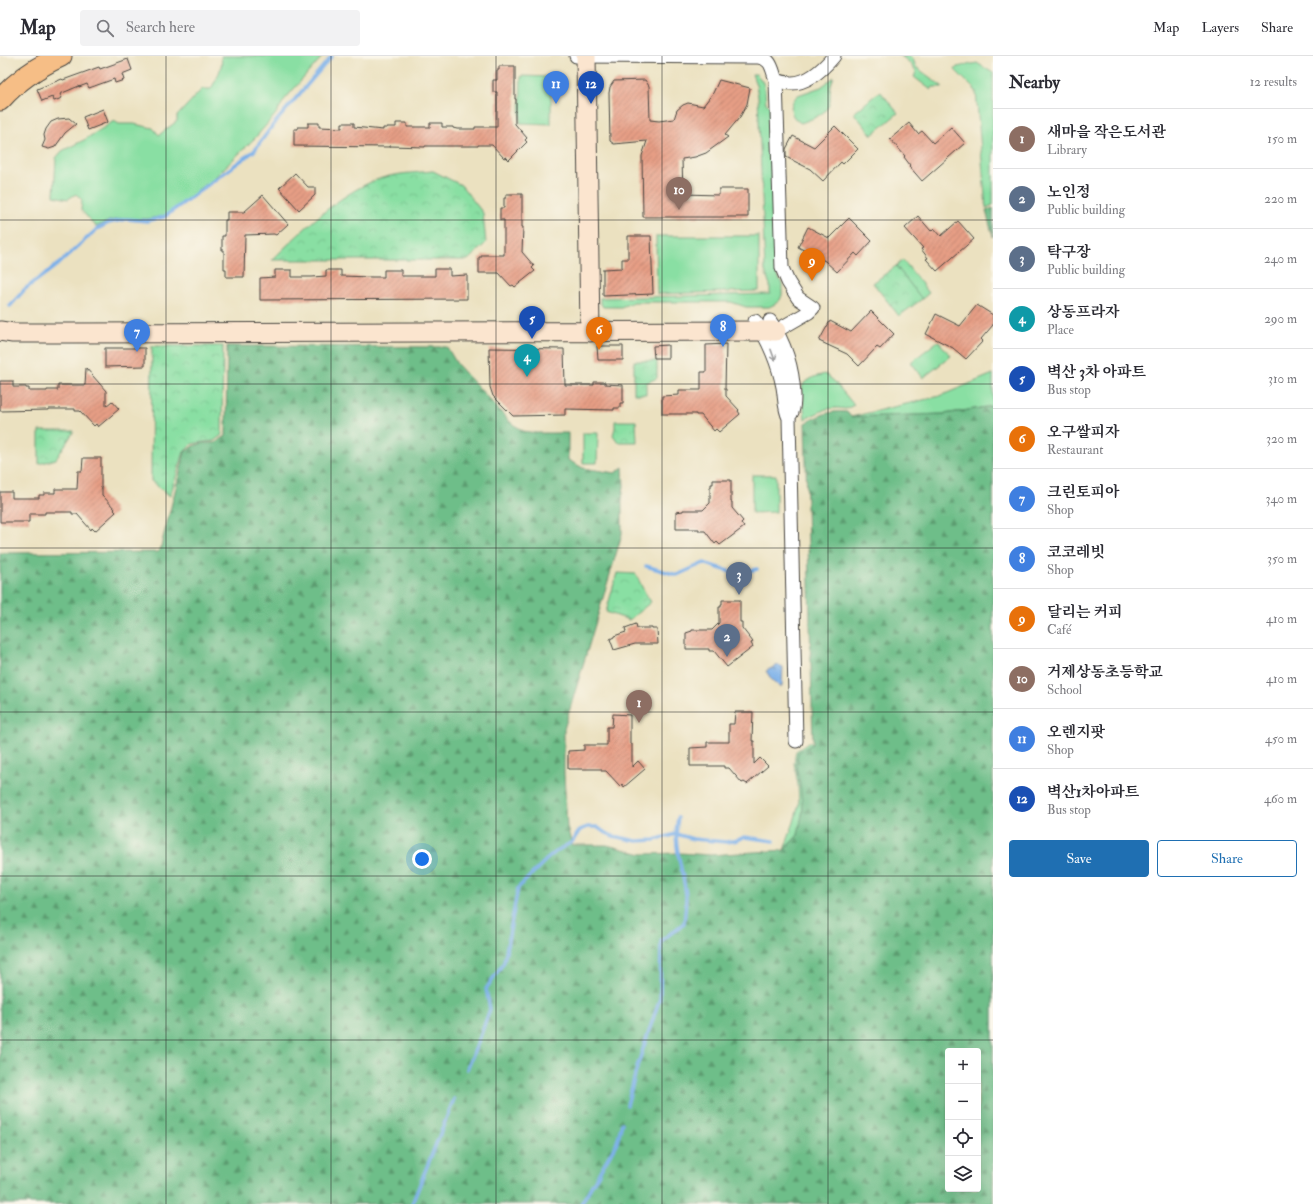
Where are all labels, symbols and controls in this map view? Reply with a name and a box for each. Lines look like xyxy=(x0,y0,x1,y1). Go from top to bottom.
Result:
search box xyxy=(80,10,360,46)
text: Map xyxy=(20,16,56,40)
icon: search xyxy=(94,17,116,39)
text: Search here xyxy=(126,18,195,37)
text: Map xyxy=(1153,19,1179,36)
text: Layers xyxy=(1201,19,1239,36)
text: Share xyxy=(1261,19,1293,36)
pin: 11 xyxy=(543,71,569,104)
pin: 12 xyxy=(578,71,604,104)
text: Nearby xyxy=(1009,72,1060,93)
text: 12 results xyxy=(1250,74,1297,90)
text: 새마을 작은도서관 xyxy=(1047,123,1166,142)
text: 1 xyxy=(1020,131,1024,147)
text: 150 m xyxy=(1267,131,1297,147)
text: Library xyxy=(1047,142,1087,158)
pin: 10 xyxy=(666,177,692,210)
text: 노인정 xyxy=(1047,183,1090,202)
text: 2 xyxy=(1019,191,1025,207)
text: 220 m xyxy=(1264,191,1297,207)
text: Public building xyxy=(1047,202,1125,218)
text: 탁구장 xyxy=(1047,243,1090,262)
pin: 9 xyxy=(799,248,825,281)
text: 3 xyxy=(1020,251,1025,267)
text: 240 m xyxy=(1264,251,1297,267)
text: Public building xyxy=(1047,262,1125,278)
text: 상동프라자 xyxy=(1047,303,1119,322)
pin: 5 xyxy=(519,306,545,339)
text: 4 xyxy=(1018,311,1026,327)
text: 290 m xyxy=(1264,311,1297,327)
pin: 8 xyxy=(710,314,736,347)
pin: 6 xyxy=(586,317,612,350)
pin: 7 xyxy=(124,319,150,352)
text: Place xyxy=(1047,322,1074,338)
pin: 4 xyxy=(514,344,540,377)
one-way arrow xyxy=(770,349,777,362)
text: 벽산 3차 아파트 xyxy=(1047,363,1146,382)
text: 5 xyxy=(1019,371,1025,387)
text: 310 m xyxy=(1268,371,1297,387)
text: Bus stop xyxy=(1047,382,1091,398)
text: 오구쌀피자 xyxy=(1047,423,1119,442)
text: 6 xyxy=(1019,431,1025,447)
text: 320 m xyxy=(1266,431,1297,447)
text: Restaurant xyxy=(1047,442,1103,458)
text: 크린토피아 xyxy=(1047,483,1119,502)
text: 7 xyxy=(1019,491,1025,507)
text: 340 m xyxy=(1266,491,1297,507)
text: Shop xyxy=(1047,502,1074,518)
text: 코코레빗 xyxy=(1047,543,1105,562)
text: 8 xyxy=(1019,551,1025,567)
text: 350 m xyxy=(1267,551,1297,567)
pin: 3 xyxy=(726,562,752,595)
text: Shop xyxy=(1047,562,1074,578)
text: 달리는 커피 xyxy=(1047,603,1123,622)
text: 9 xyxy=(1019,611,1025,627)
text: 410 m xyxy=(1266,611,1297,627)
text: Café xyxy=(1047,622,1071,638)
pin: 2 xyxy=(714,624,740,657)
text: 거제상동초등학교 xyxy=(1047,663,1163,682)
text: 10 xyxy=(1016,671,1028,687)
text: 410 m xyxy=(1266,671,1297,687)
text: School xyxy=(1047,682,1082,698)
pin: 1 xyxy=(626,690,652,723)
text: 오렌지팟 xyxy=(1047,723,1105,742)
text: 11 xyxy=(1017,731,1027,747)
text: 450 m xyxy=(1265,731,1297,747)
text: Shop xyxy=(1047,742,1074,758)
text: 벽산1차아파트 xyxy=(1047,783,1139,802)
text: 12 xyxy=(1016,791,1028,807)
text: 460 m xyxy=(1264,791,1297,807)
text: Bus stop xyxy=(1047,802,1091,818)
button: Save xyxy=(1009,840,1149,877)
button: Share xyxy=(1157,840,1297,877)
your location xyxy=(412,849,432,869)
map controls xyxy=(945,1048,981,1192)
button: + xyxy=(945,1048,981,1084)
button: − xyxy=(945,1084,981,1120)
button: locate xyxy=(945,1120,981,1156)
button: layers xyxy=(945,1156,981,1192)

